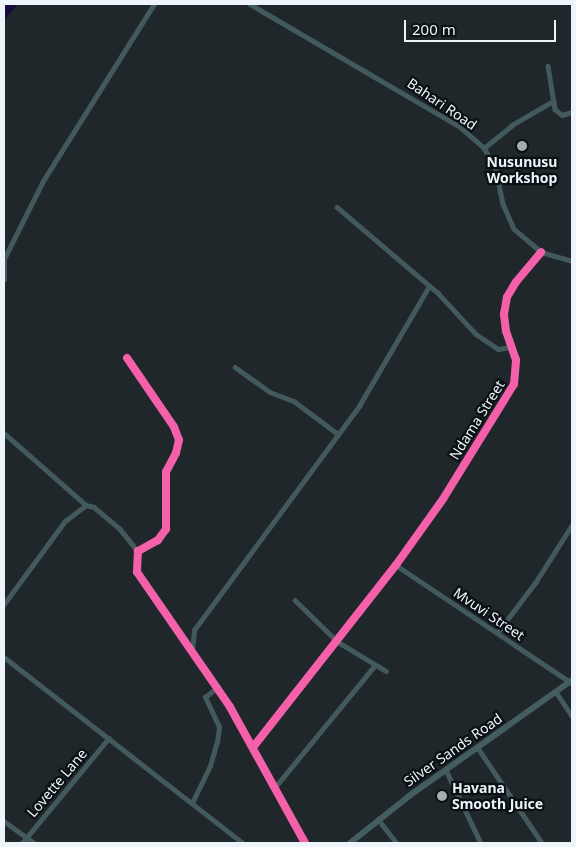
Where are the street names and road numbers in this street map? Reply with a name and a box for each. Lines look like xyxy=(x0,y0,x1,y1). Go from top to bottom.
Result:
street label: Bahari Road xyxy=(404,75,480,133)
street label: Ndama Street xyxy=(446,377,508,463)
street label: Mvuvi Street xyxy=(450,584,528,644)
street label: Silver Sands Road xyxy=(401,710,505,790)
street label: Lovette Lane xyxy=(24,745,90,821)

